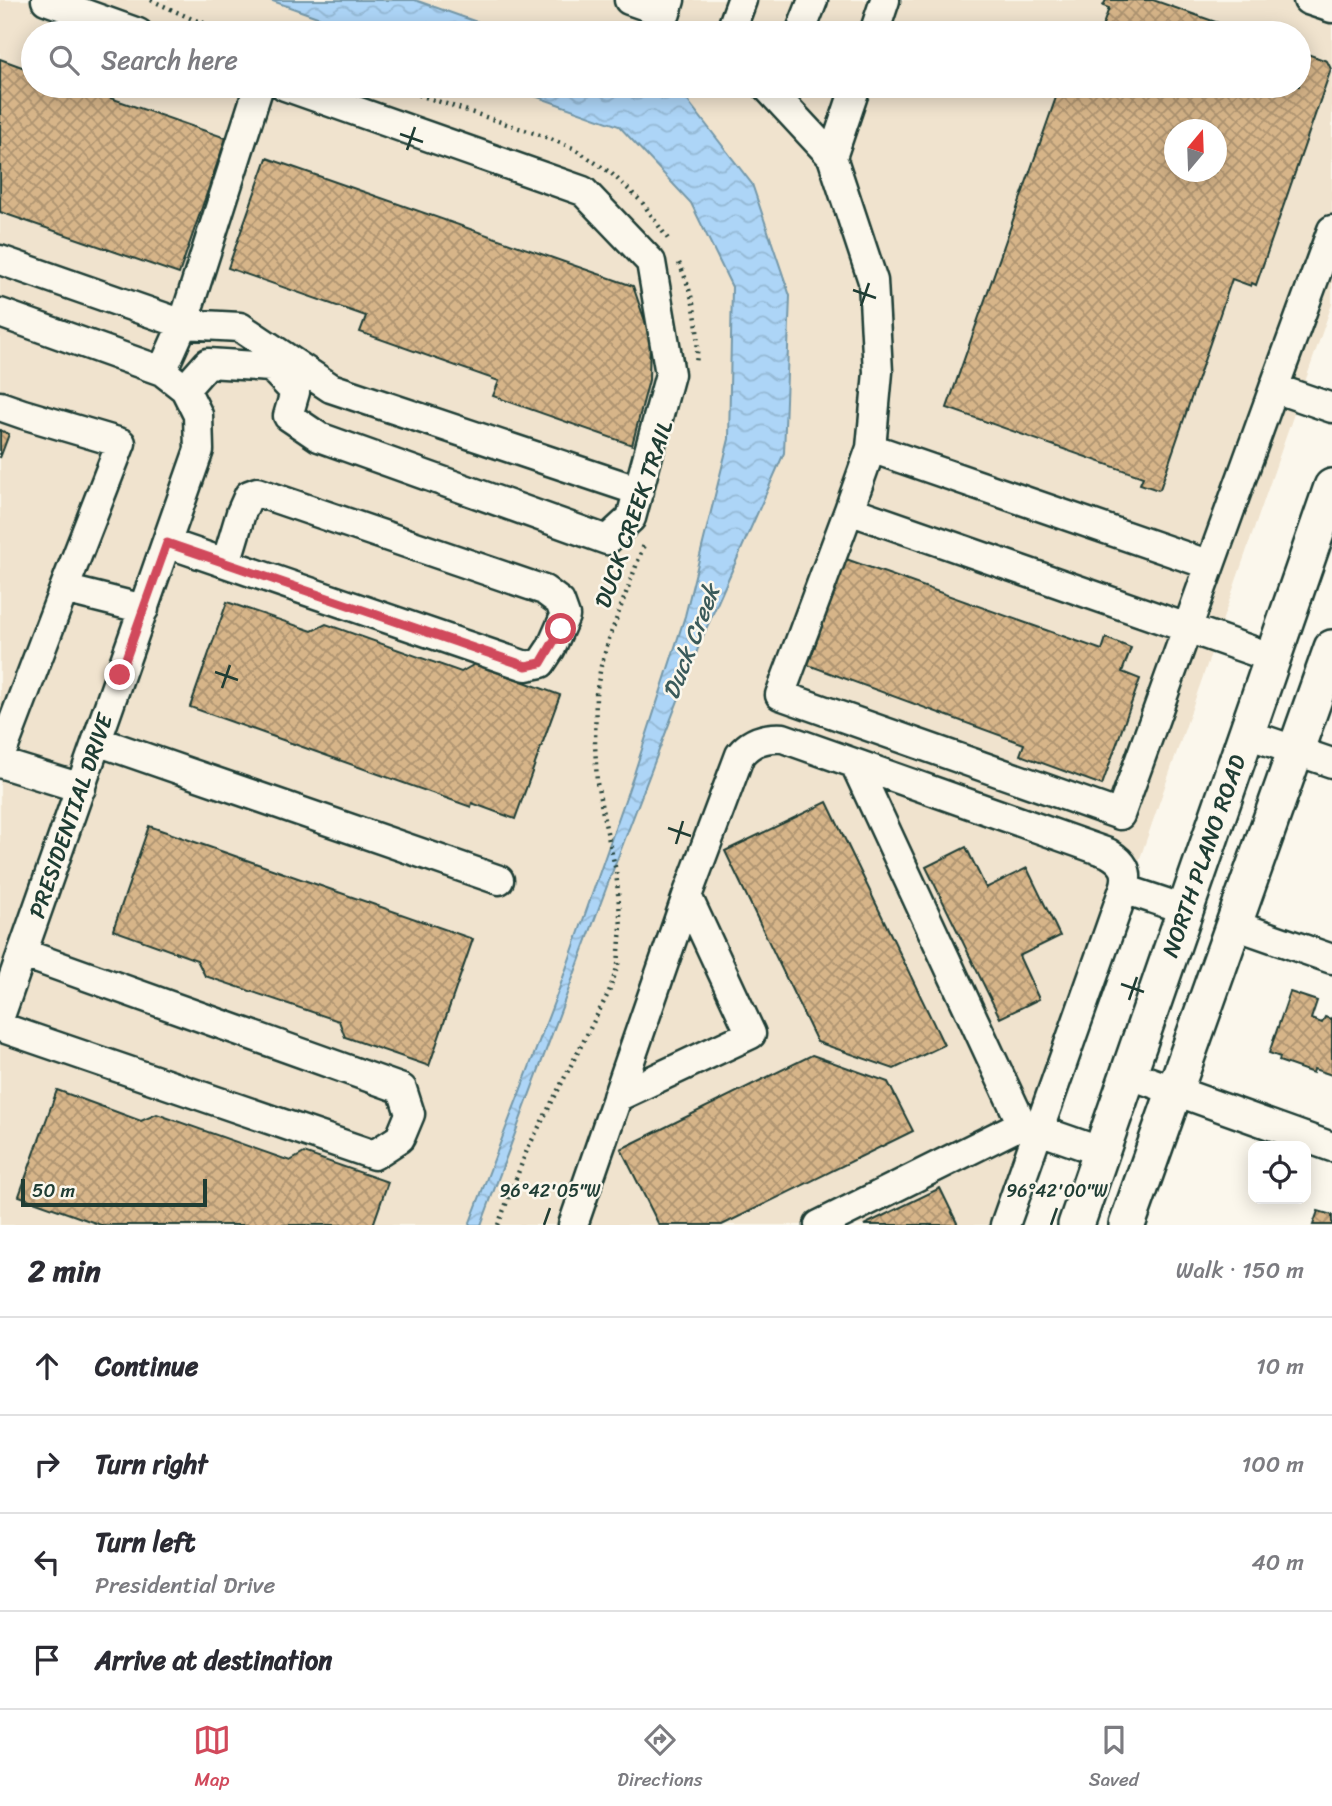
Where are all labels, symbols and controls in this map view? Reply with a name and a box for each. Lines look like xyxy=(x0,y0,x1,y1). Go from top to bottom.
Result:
search box xyxy=(21,21,1311,98)
text: Search here xyxy=(101,37,238,83)
icon: search xyxy=(45,41,83,79)
north arrow xyxy=(1164,119,1227,182)
street label: DUCK CREEK TRAIL xyxy=(583,414,685,614)
water label: Duck Creek xyxy=(650,576,733,705)
route start xyxy=(545,613,576,644)
route end xyxy=(104,659,135,690)
street label: PRESIDENTIAL DRIVE xyxy=(17,707,126,924)
street label: NORTH PLANO ROAD xyxy=(1150,749,1258,963)
map controls xyxy=(1248,1141,1311,1204)
button: locate xyxy=(1248,1141,1311,1204)
text: 50 m xyxy=(32,1174,75,1207)
text: 96°42'05"W xyxy=(499,1175,602,1207)
text: 96°42'00"W xyxy=(1006,1175,1109,1207)
scale bar xyxy=(21,1176,206,1208)
text: 2 min xyxy=(28,1244,101,1298)
text: Walk · 150 m xyxy=(1176,1250,1304,1291)
text: Continue xyxy=(95,1343,198,1389)
text: 10 m xyxy=(1256,1346,1304,1387)
icon: ahead xyxy=(28,1347,66,1385)
text: Turn right xyxy=(95,1441,208,1487)
text: 100 m xyxy=(1241,1444,1304,1485)
icon: right xyxy=(28,1445,66,1483)
text: Turn left xyxy=(95,1519,195,1565)
text: 40 m xyxy=(1251,1542,1304,1583)
icon: left xyxy=(28,1543,66,1581)
text: Presidential Drive xyxy=(95,1565,275,1606)
text: Arrive at destination xyxy=(95,1637,332,1683)
icon: arrive xyxy=(28,1641,66,1679)
tab: Map xyxy=(193,1721,231,1796)
tab: Directions xyxy=(617,1721,703,1796)
tab: Saved xyxy=(1089,1721,1139,1796)

